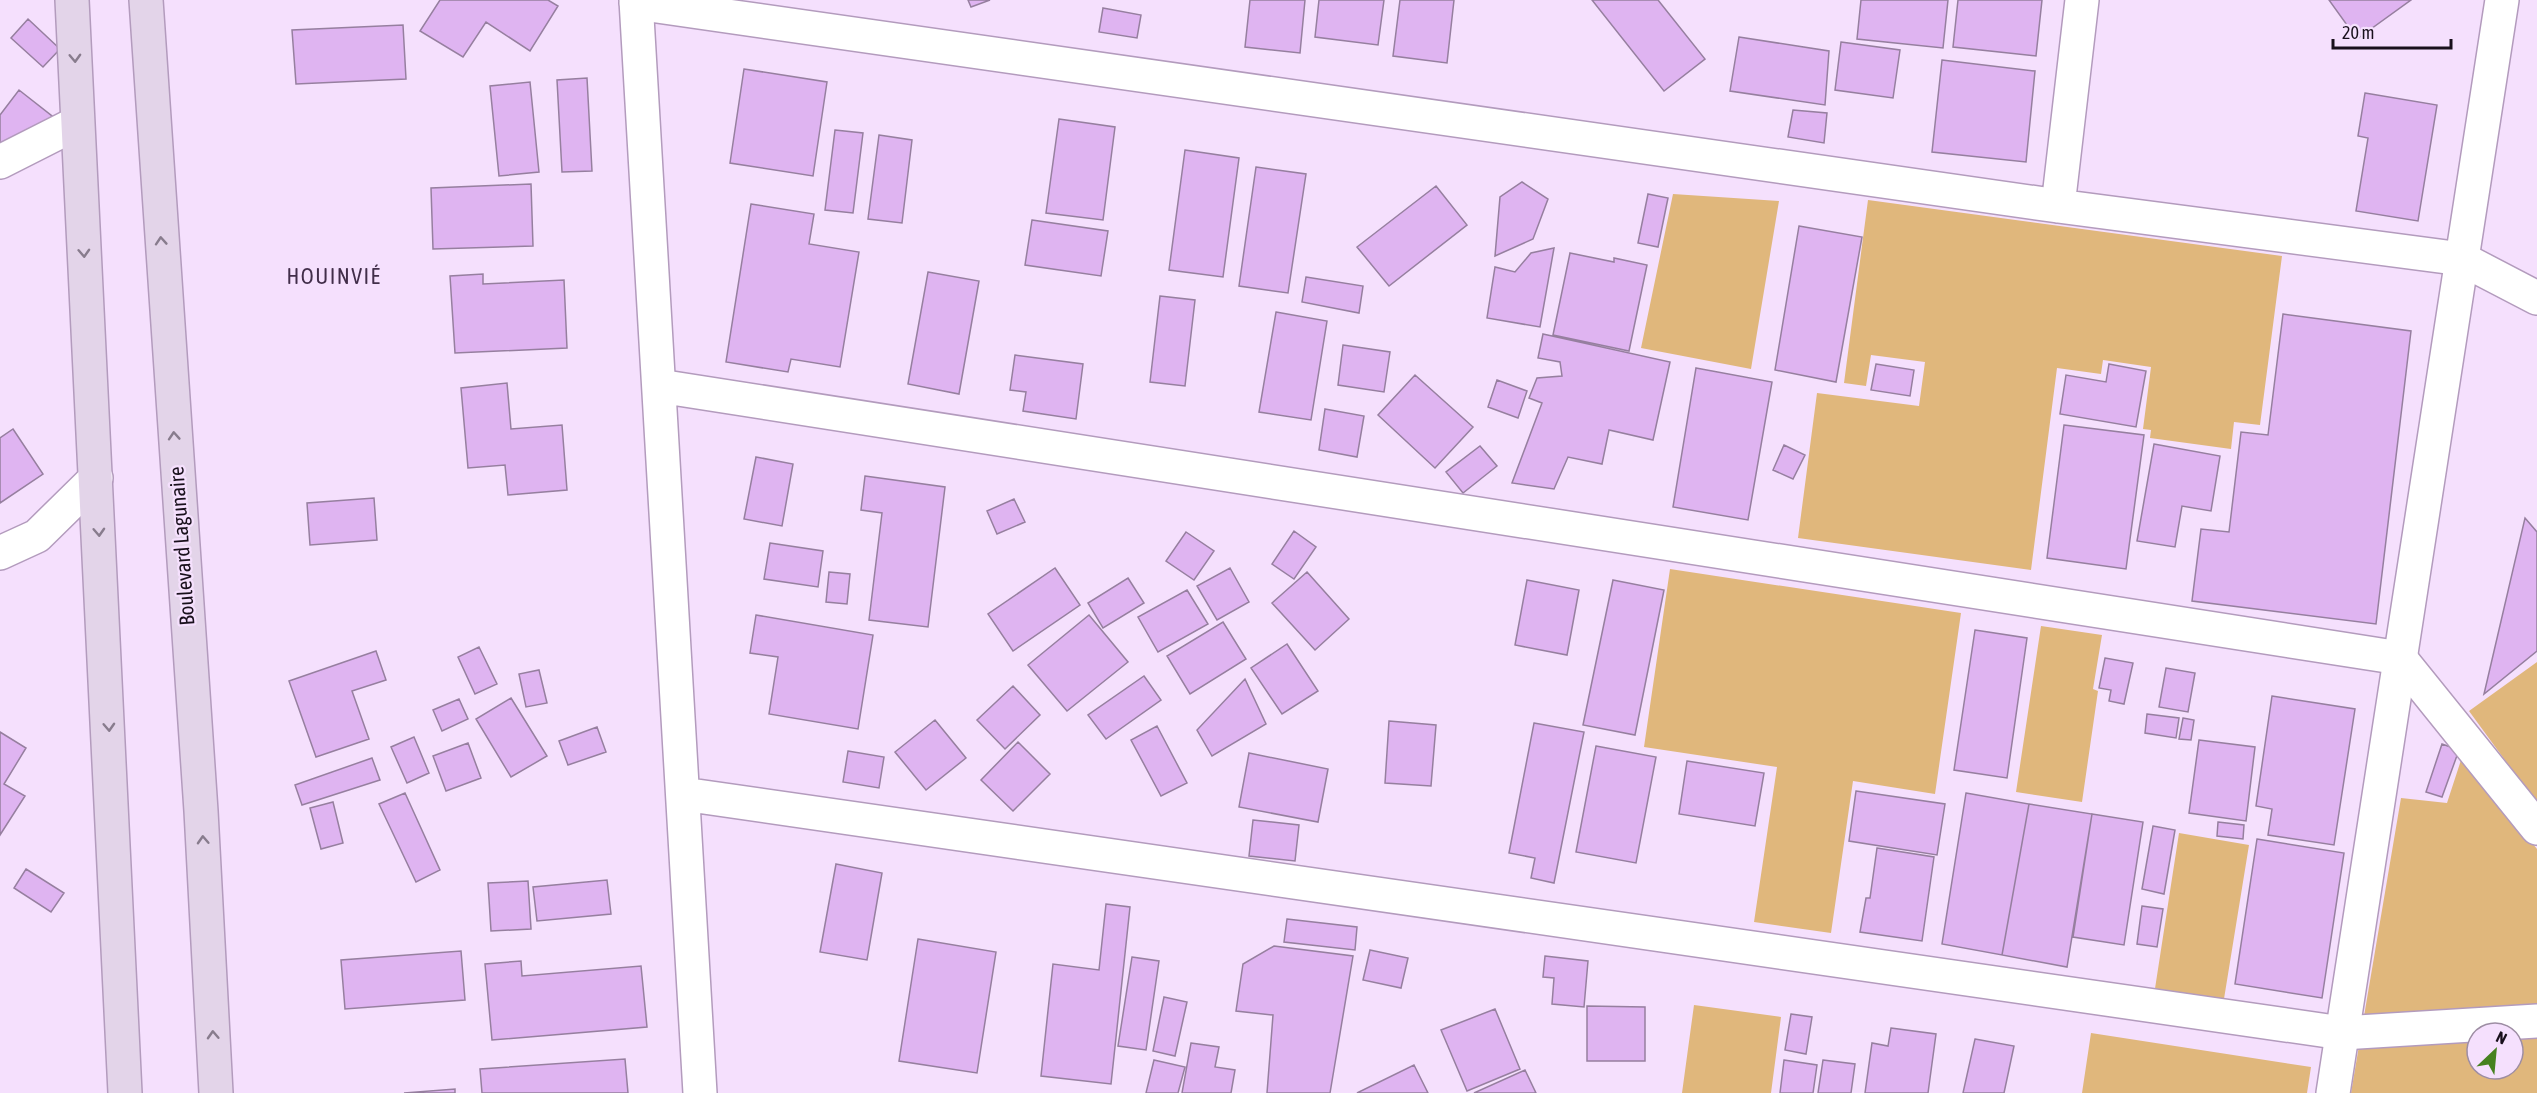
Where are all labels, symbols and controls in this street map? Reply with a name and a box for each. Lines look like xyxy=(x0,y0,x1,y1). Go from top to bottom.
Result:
scale bar xyxy=(2333,12,2452,50)
text: 20 m xyxy=(2342,22,2374,43)
one-way arrow xyxy=(68,54,81,63)
one-way arrow xyxy=(154,237,167,246)
one-way arrow xyxy=(77,249,90,258)
district label: HOUINVIÉ xyxy=(287,263,381,289)
one-way arrow xyxy=(168,431,181,440)
street label: Boulevard Lagunaire xyxy=(163,466,199,626)
one-way arrow xyxy=(92,527,105,536)
one-way arrow xyxy=(102,722,115,731)
one-way arrow xyxy=(196,835,209,844)
north arrow xyxy=(2465,1021,2525,1081)
text: N xyxy=(2493,1027,2510,1048)
one-way arrow xyxy=(207,1030,220,1039)

